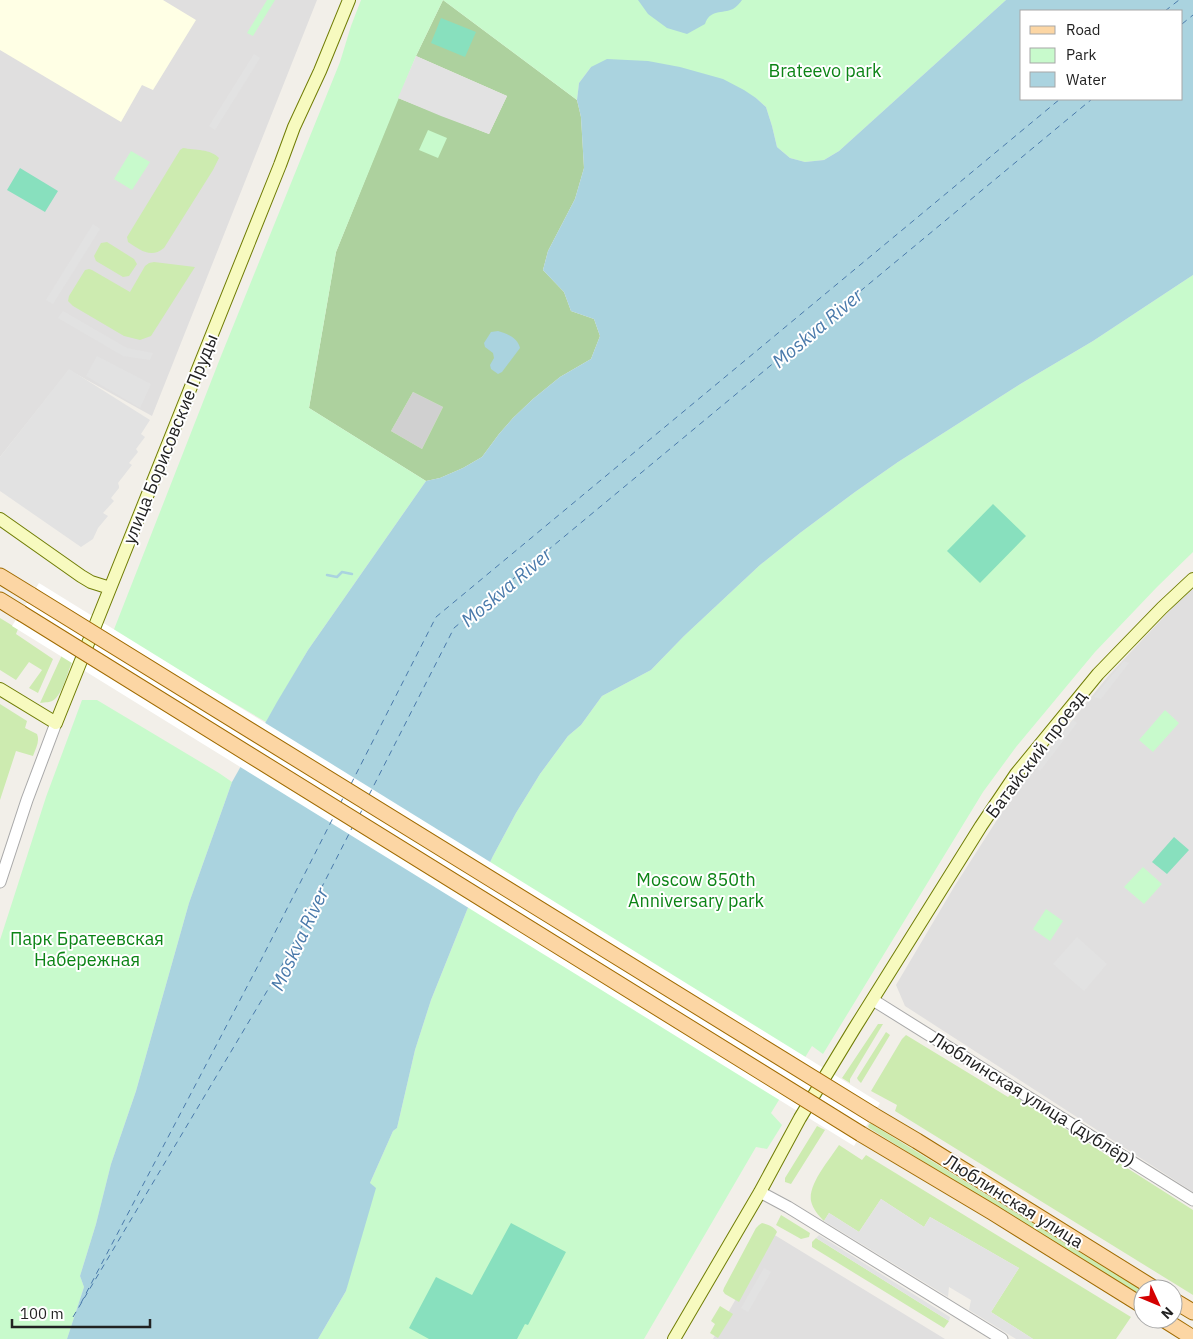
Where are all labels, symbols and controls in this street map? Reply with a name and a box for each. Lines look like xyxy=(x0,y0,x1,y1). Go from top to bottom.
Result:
legend xyxy=(1020,10,1183,100)
text: Road xyxy=(1066,20,1101,39)
text: Park xyxy=(1066,45,1096,64)
park label: Brateevo park xyxy=(769,59,882,82)
text: Water xyxy=(1066,70,1107,89)
water label: Moskva River xyxy=(767,282,868,373)
street label: улица Борисовские Пруды xyxy=(117,331,223,547)
water label: Moskva River xyxy=(456,541,557,632)
street label: Батайский проезд xyxy=(980,685,1092,822)
park label: Moscow 850th Anniversary park xyxy=(628,868,765,912)
water label: Moskva River xyxy=(265,883,334,994)
park label: Парк Братеевская Набережная xyxy=(10,927,164,971)
street label: Люблинская улица (дублёр) xyxy=(926,1026,1140,1172)
street label: Люблинская улица xyxy=(940,1149,1088,1253)
north arrow xyxy=(1133,1279,1183,1329)
scale bar xyxy=(12,1296,150,1328)
text: N xyxy=(1157,1303,1177,1323)
text: 100 m xyxy=(20,1304,64,1323)

